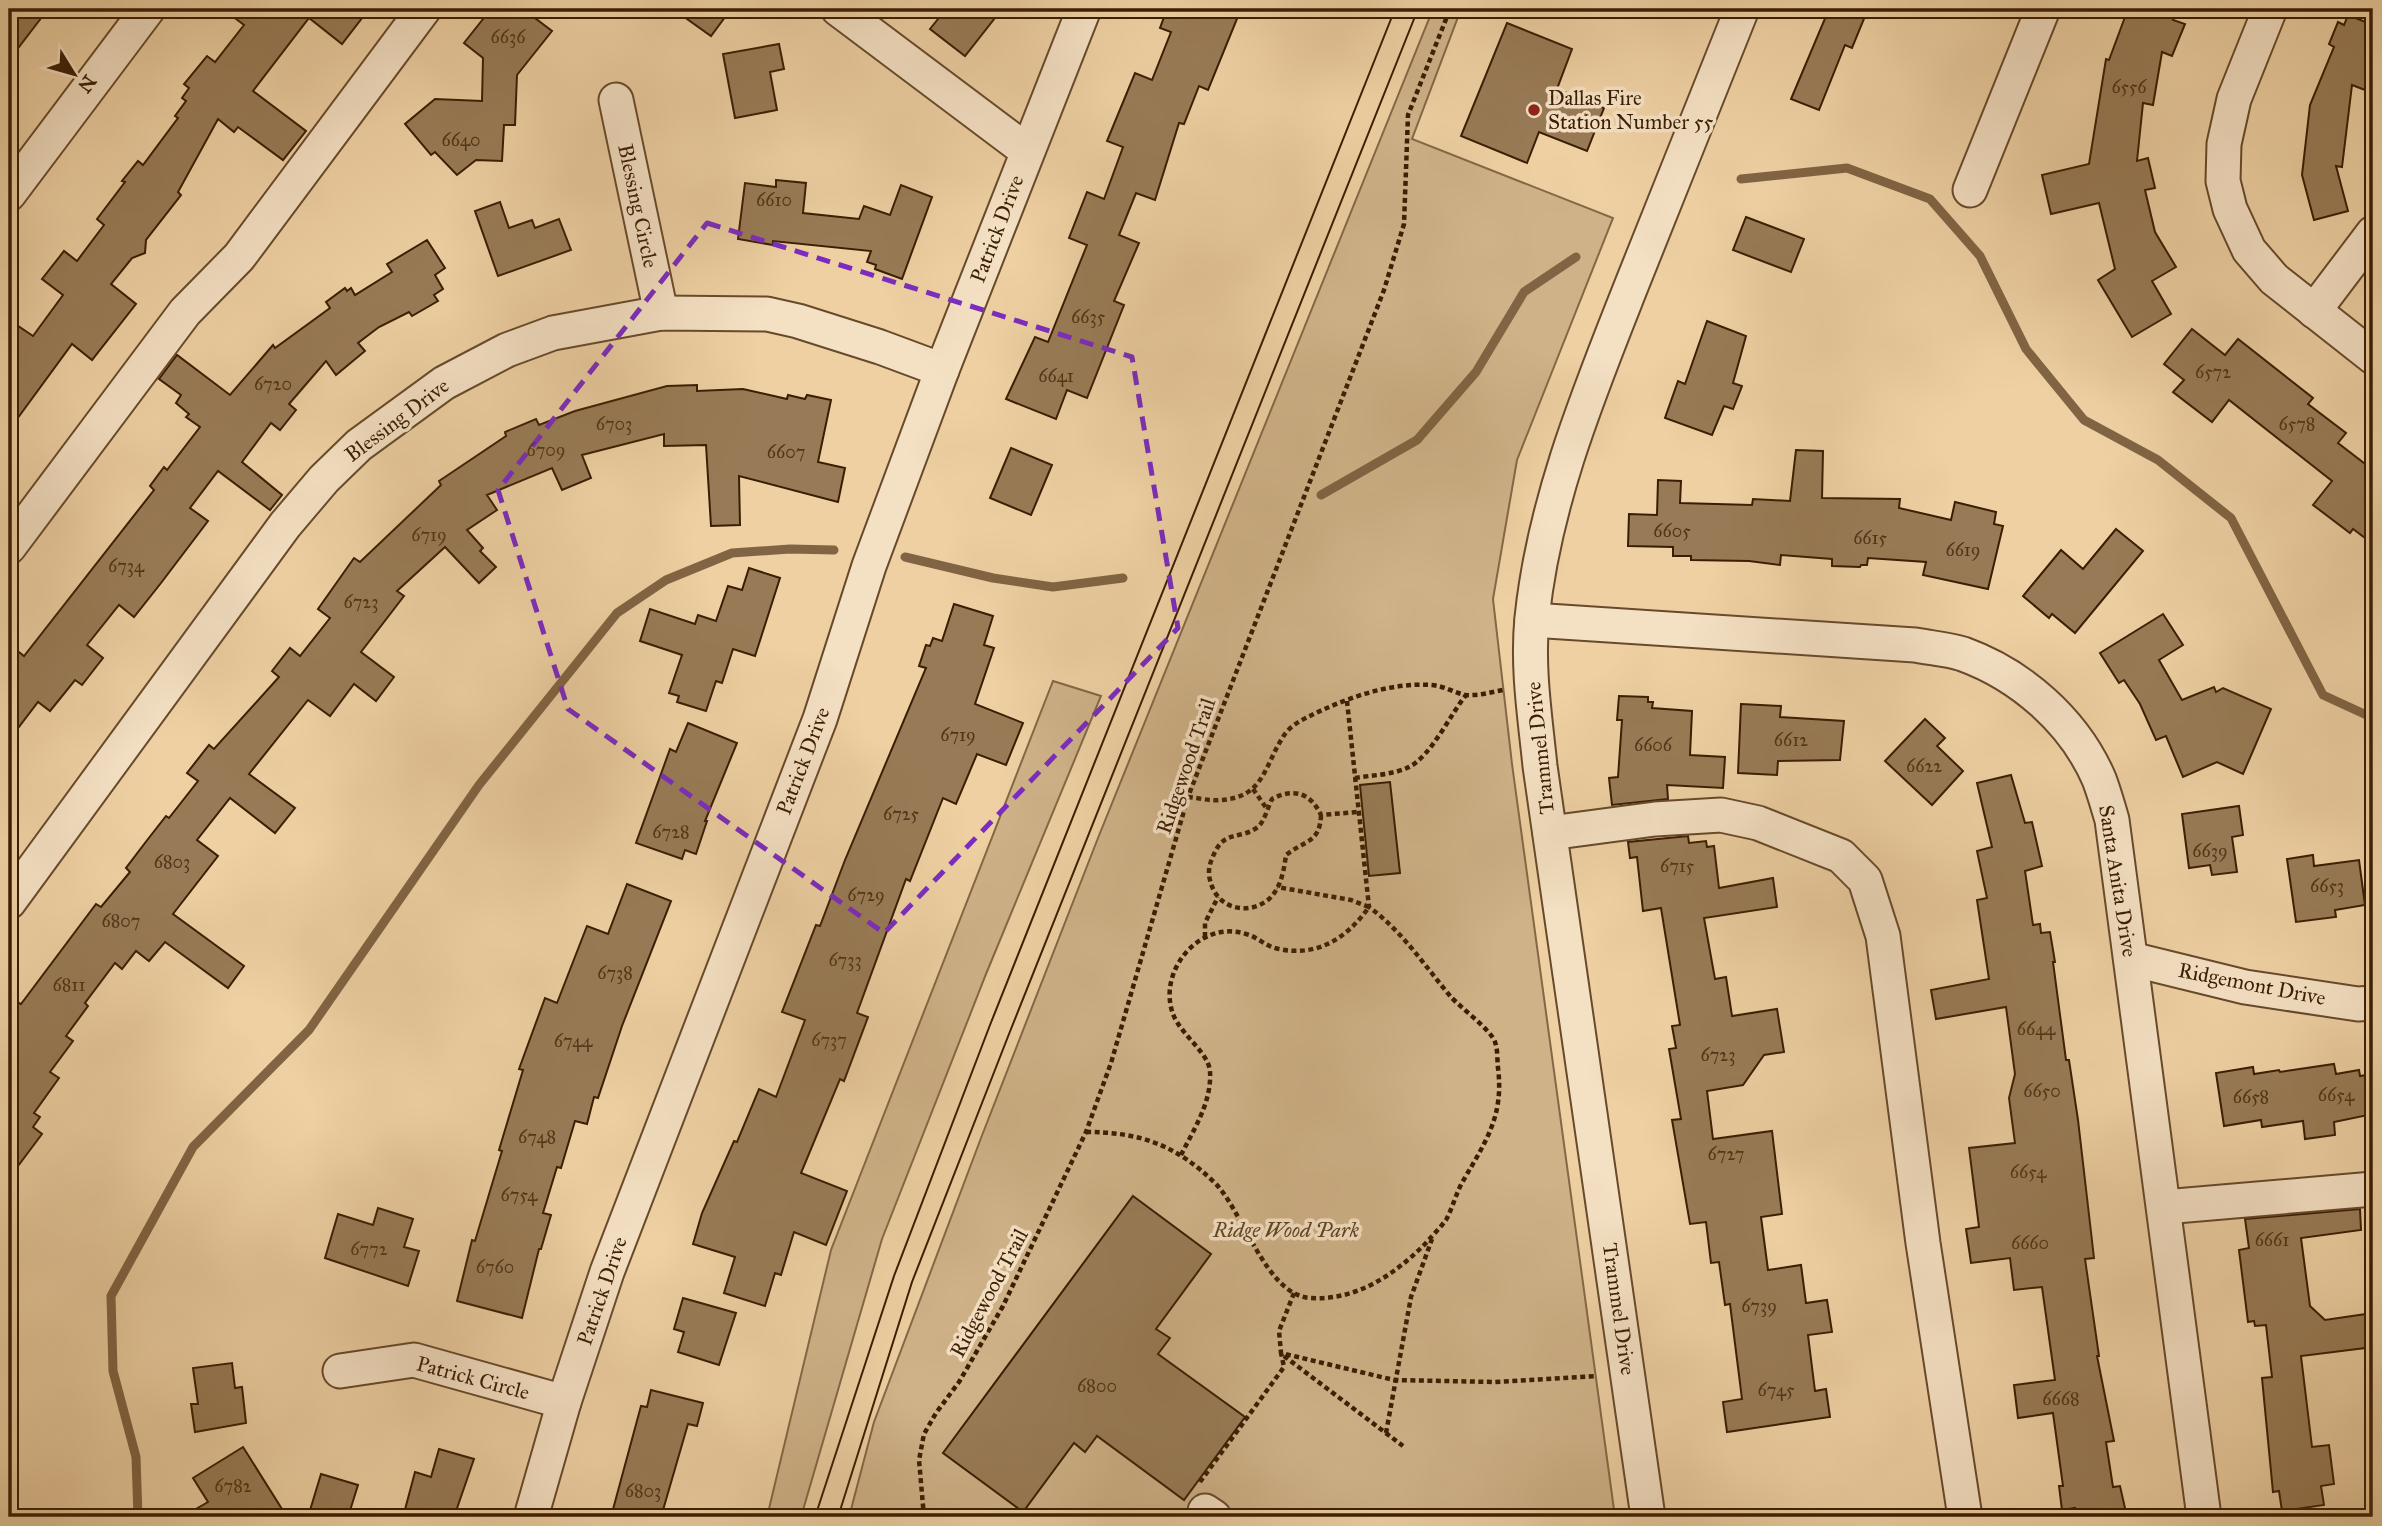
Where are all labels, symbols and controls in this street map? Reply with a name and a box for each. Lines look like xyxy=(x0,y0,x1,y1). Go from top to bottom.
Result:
house number: 6636 xyxy=(491,26,526,48)
north arrow xyxy=(38,38,108,108)
text: N xyxy=(73,71,101,97)
house number: 6556 xyxy=(2111,76,2147,98)
place label: Dallas Fire Station Number 55 xyxy=(1548,85,1713,135)
marker: Dallas Fire Station Number 55 xyxy=(1526,102,1542,118)
house number: 6640 xyxy=(442,129,480,151)
street label: Blessing Circle xyxy=(612,142,664,271)
street label: Patrick Drive xyxy=(965,171,1030,287)
house number: 6610 xyxy=(756,189,792,211)
house number: 6635 xyxy=(1071,306,1106,328)
house number: 6572 xyxy=(2195,361,2231,383)
house number: 6641 xyxy=(1038,365,1074,387)
street label: Blessing Drive xyxy=(340,372,454,468)
house number: 6720 xyxy=(254,373,292,395)
house number: 6703 xyxy=(596,413,632,435)
house number: 6578 xyxy=(2279,413,2315,435)
house number: 6709 xyxy=(527,439,565,461)
house number: 6607 xyxy=(767,441,805,463)
house number: 6605 xyxy=(1653,520,1691,542)
house number: 6719 xyxy=(411,524,447,546)
house number: 6615 xyxy=(1853,527,1887,549)
house number: 6619 xyxy=(1946,539,1981,561)
house number: 6734 xyxy=(108,555,145,577)
house number: 6723 xyxy=(344,591,378,613)
street label: Trammel Drive xyxy=(1520,680,1560,816)
street label: Ridgewood Trail xyxy=(1151,694,1221,837)
street label: Patrick Drive xyxy=(771,703,836,819)
house number: 6719 xyxy=(940,724,976,746)
house number: 6612 xyxy=(1774,729,1808,751)
house number: 6606 xyxy=(1634,734,1673,756)
house number: 6622 xyxy=(1906,755,1942,777)
house number: 6725 xyxy=(883,803,920,825)
street label: Santa Anita Drive xyxy=(2093,803,2143,959)
house number: 6728 xyxy=(652,821,690,843)
house number: 6639 xyxy=(2192,840,2228,862)
house number: 6803 xyxy=(154,851,190,873)
house number: 6715 xyxy=(1660,855,1695,877)
house number: 6653 xyxy=(2310,875,2344,897)
house number: 6729 xyxy=(847,884,885,906)
house number: 6807 xyxy=(102,910,140,932)
house number: 6733 xyxy=(828,949,862,971)
street label: Ridgemont Drive xyxy=(2176,957,2328,1011)
house number: 6738 xyxy=(597,962,633,984)
house number: 6811 xyxy=(52,974,86,996)
house number: 6644 xyxy=(2017,1018,2056,1040)
house number: 6737 xyxy=(811,1029,847,1051)
house number: 6744 xyxy=(554,1030,593,1052)
house number: 6723 xyxy=(1701,1044,1735,1066)
house number: 6650 xyxy=(2023,1080,2061,1102)
house number: 6654 xyxy=(2318,1084,2355,1106)
house number: 6658 xyxy=(2233,1086,2269,1108)
house number: 6748 xyxy=(518,1126,556,1148)
house number: 6727 xyxy=(1708,1143,1744,1165)
house number: 6654 xyxy=(2010,1161,2047,1183)
house number: 6754 xyxy=(501,1184,538,1206)
park label: Ridge Wood Park xyxy=(1212,1217,1360,1243)
street label: Ridgewood Trail xyxy=(944,1224,1034,1362)
house number: 6661 xyxy=(2255,1229,2289,1251)
house number: 6660 xyxy=(2011,1232,2049,1254)
street label: Patrick Drive xyxy=(571,1233,633,1349)
house number: 6772 xyxy=(350,1238,388,1260)
street label: Trammel Drive xyxy=(1597,1241,1641,1377)
house number: 6760 xyxy=(476,1256,514,1278)
house number: 6739 xyxy=(1741,1295,1777,1317)
street label: Patrick Circle xyxy=(414,1350,532,1406)
house number: 6800 xyxy=(1077,1375,1117,1397)
house number: 6745 xyxy=(1758,1379,1795,1401)
house number: 6668 xyxy=(2042,1388,2080,1410)
house number: 6782 xyxy=(214,1475,252,1497)
house number: 6803 xyxy=(625,1480,661,1502)

